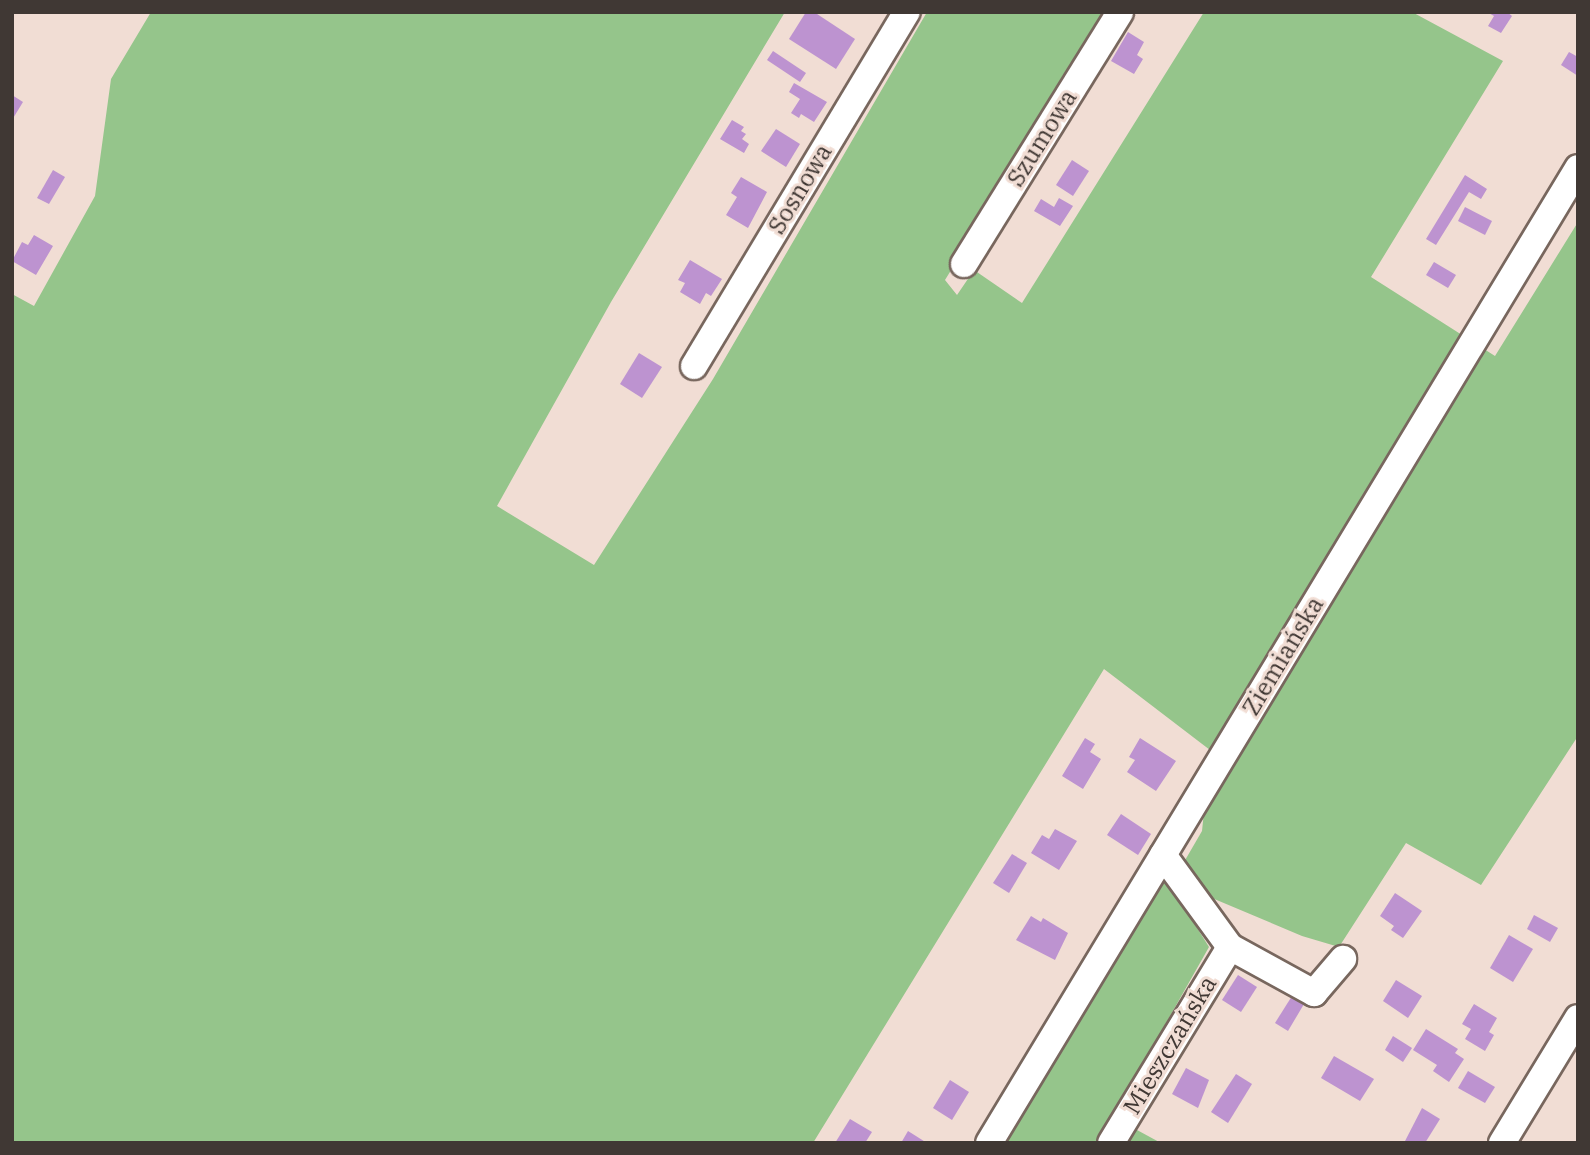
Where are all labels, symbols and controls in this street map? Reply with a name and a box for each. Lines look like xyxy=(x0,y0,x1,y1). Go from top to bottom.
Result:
street label: Szumowa xyxy=(1001,84,1083,192)
street label: Sosnowa xyxy=(762,139,838,239)
street label: Ziemiańska xyxy=(1236,591,1330,721)
street label: Mieszczańska xyxy=(1117,971,1223,1119)

